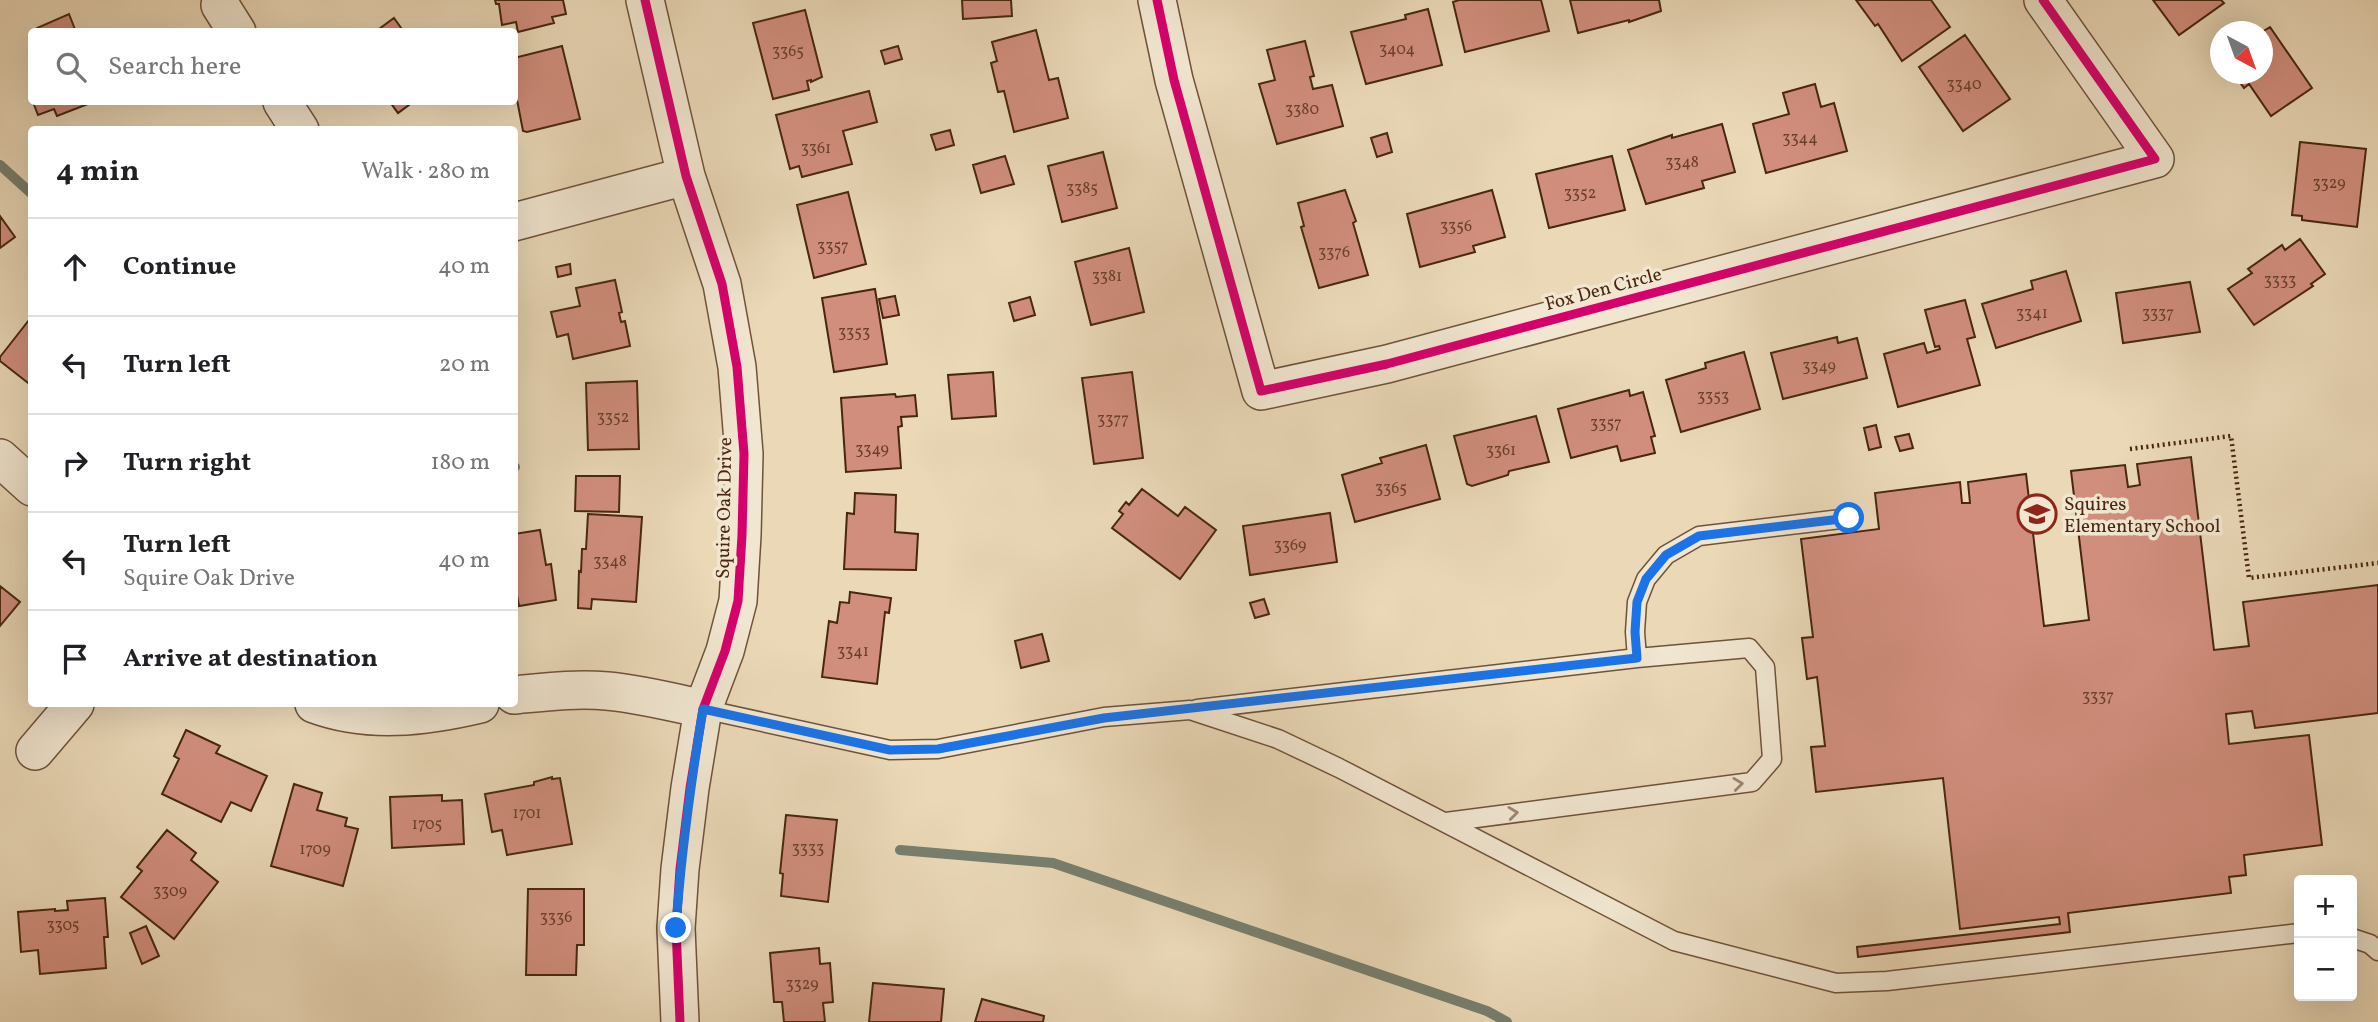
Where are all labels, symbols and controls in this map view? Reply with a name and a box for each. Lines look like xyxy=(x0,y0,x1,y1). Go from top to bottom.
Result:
north arrow xyxy=(2210,21,2273,84)
search box xyxy=(28,28,518,105)
house number: 3404 xyxy=(1379,39,1415,61)
house number: 3365 xyxy=(772,41,804,63)
icon: search xyxy=(52,48,90,86)
text: Search here xyxy=(108,49,241,85)
house number: 3340 xyxy=(1946,74,1982,96)
house number: 3380 xyxy=(1285,99,1319,121)
house number: 3344 xyxy=(1782,128,1818,150)
house number: 3361 xyxy=(801,138,831,160)
text: 4 min xyxy=(56,151,140,193)
house number: 3348 xyxy=(1665,152,1699,174)
text: Walk · 280 m xyxy=(361,156,490,188)
house number: 3329 xyxy=(2312,173,2346,195)
house number: 3385 xyxy=(1066,178,1098,200)
house number: 3352 xyxy=(1564,183,1596,205)
house number: 3356 xyxy=(1440,216,1472,238)
house number: 3357 xyxy=(817,236,849,258)
house number: 3376 xyxy=(1318,242,1350,264)
icon: ahead xyxy=(56,248,94,286)
text: Continue xyxy=(123,249,236,285)
text: 40 m xyxy=(438,251,490,283)
street label: Fox Den Circle xyxy=(1542,262,1665,318)
house number: 3381 xyxy=(1092,266,1122,288)
house number: 3333 xyxy=(2264,270,2296,292)
house number: 3341 xyxy=(2016,303,2048,325)
house number: 3337 xyxy=(2142,303,2174,325)
house number: 3353 xyxy=(838,322,870,344)
icon: left xyxy=(56,346,94,384)
text: Turn left xyxy=(123,347,231,383)
text: 20 m xyxy=(439,349,490,381)
house number: 3349 xyxy=(1802,356,1836,378)
house number: 3353 xyxy=(1697,386,1729,408)
house number: 3352 xyxy=(597,407,629,429)
house number: 3377 xyxy=(1097,409,1129,431)
house number: 3357 xyxy=(1590,413,1622,435)
street label: Squire Oak Drive xyxy=(711,437,739,579)
house number: 3349 xyxy=(855,439,889,461)
house number: 3361 xyxy=(1486,440,1516,462)
icon: right xyxy=(56,444,94,482)
text: Turn right xyxy=(123,445,251,481)
text: 180 m xyxy=(431,447,490,479)
house number: 3365 xyxy=(1375,478,1407,500)
place label: Squires Elementary School xyxy=(2064,492,2221,540)
school or university icon: Squires Elementary School xyxy=(2016,493,2058,535)
route start xyxy=(1833,502,1864,533)
text: Turn left xyxy=(123,527,231,563)
house number: 3369 xyxy=(1274,535,1306,557)
icon: left xyxy=(56,542,94,580)
text: 40 m xyxy=(438,545,490,577)
house number: 3348 xyxy=(593,551,627,573)
text: Squire Oak Drive xyxy=(123,563,295,595)
icon: arrive xyxy=(56,640,94,678)
text: Arrive at destination xyxy=(123,641,378,677)
house number: 3341 xyxy=(837,641,869,663)
house number: 3337 xyxy=(2082,686,2114,708)
one-way arrow xyxy=(1733,777,1744,792)
house number: 1701 xyxy=(512,803,542,825)
one-way arrow xyxy=(1507,805,1519,820)
house number: 1705 xyxy=(412,814,442,836)
house number: 3333 xyxy=(792,838,824,860)
house number: 1709 xyxy=(299,839,331,861)
map controls xyxy=(2294,875,2357,1001)
button: + xyxy=(2294,875,2357,938)
house number: 3309 xyxy=(153,881,187,903)
house number: 3336 xyxy=(540,907,572,929)
route end xyxy=(660,912,691,943)
house number: 3305 xyxy=(46,915,80,937)
button: − xyxy=(2294,938,2357,1001)
house number: 3329 xyxy=(785,974,819,996)

